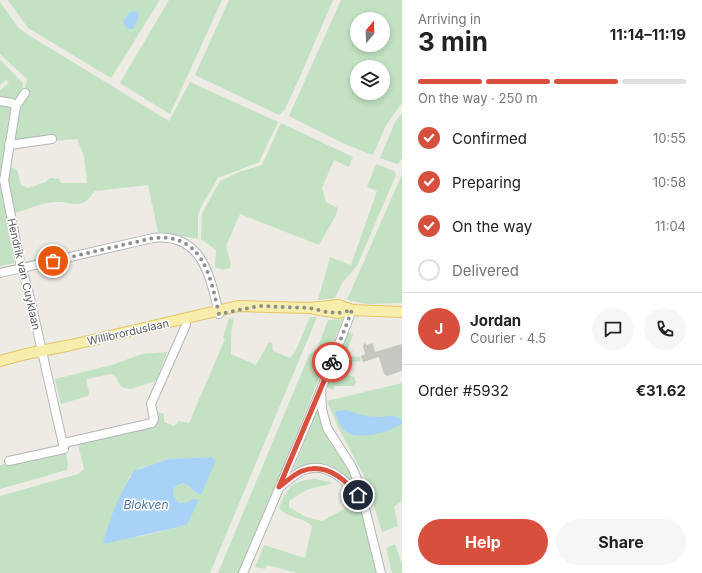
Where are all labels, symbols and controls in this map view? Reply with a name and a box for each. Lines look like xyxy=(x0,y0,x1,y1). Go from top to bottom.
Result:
text: Arriving in xyxy=(418,11,481,27)
north arrow xyxy=(350,12,390,52)
map controls xyxy=(350,12,390,100)
text: 11:14–11:19 xyxy=(610,25,686,44)
text: 3 min xyxy=(418,26,488,57)
button: layers xyxy=(350,60,390,100)
text: On the way · 250 m xyxy=(418,90,538,106)
icon: check xyxy=(418,127,440,149)
text: Confirmed xyxy=(452,129,527,148)
text: 10:55 xyxy=(653,130,686,146)
icon: check xyxy=(418,171,440,193)
text: Preparing xyxy=(452,173,521,192)
text: 10:58 xyxy=(653,174,686,190)
icon: check xyxy=(418,215,440,237)
street label: Hendrik van Cuyklaan xyxy=(4,217,44,331)
text: On the way xyxy=(452,217,532,236)
text: 11:04 xyxy=(655,218,686,234)
pin xyxy=(36,244,70,278)
icon: bag xyxy=(42,250,64,272)
text: Delivered xyxy=(452,261,519,280)
button: chat xyxy=(592,308,634,350)
button: phone xyxy=(644,308,686,350)
text: Jordan xyxy=(470,311,521,330)
street label: Willibrorduslaan xyxy=(86,316,170,348)
text: J xyxy=(435,319,443,338)
text: Courier · 4.5 xyxy=(470,330,546,346)
courier xyxy=(312,342,352,382)
icon: bike xyxy=(321,351,343,373)
text: Order #5932 xyxy=(418,381,509,400)
text: €31.62 xyxy=(636,381,686,400)
pin xyxy=(341,478,375,512)
icon: home xyxy=(347,484,369,506)
water label: Blokven xyxy=(123,497,169,512)
button: Help xyxy=(418,519,548,565)
button: Share xyxy=(556,519,686,565)

